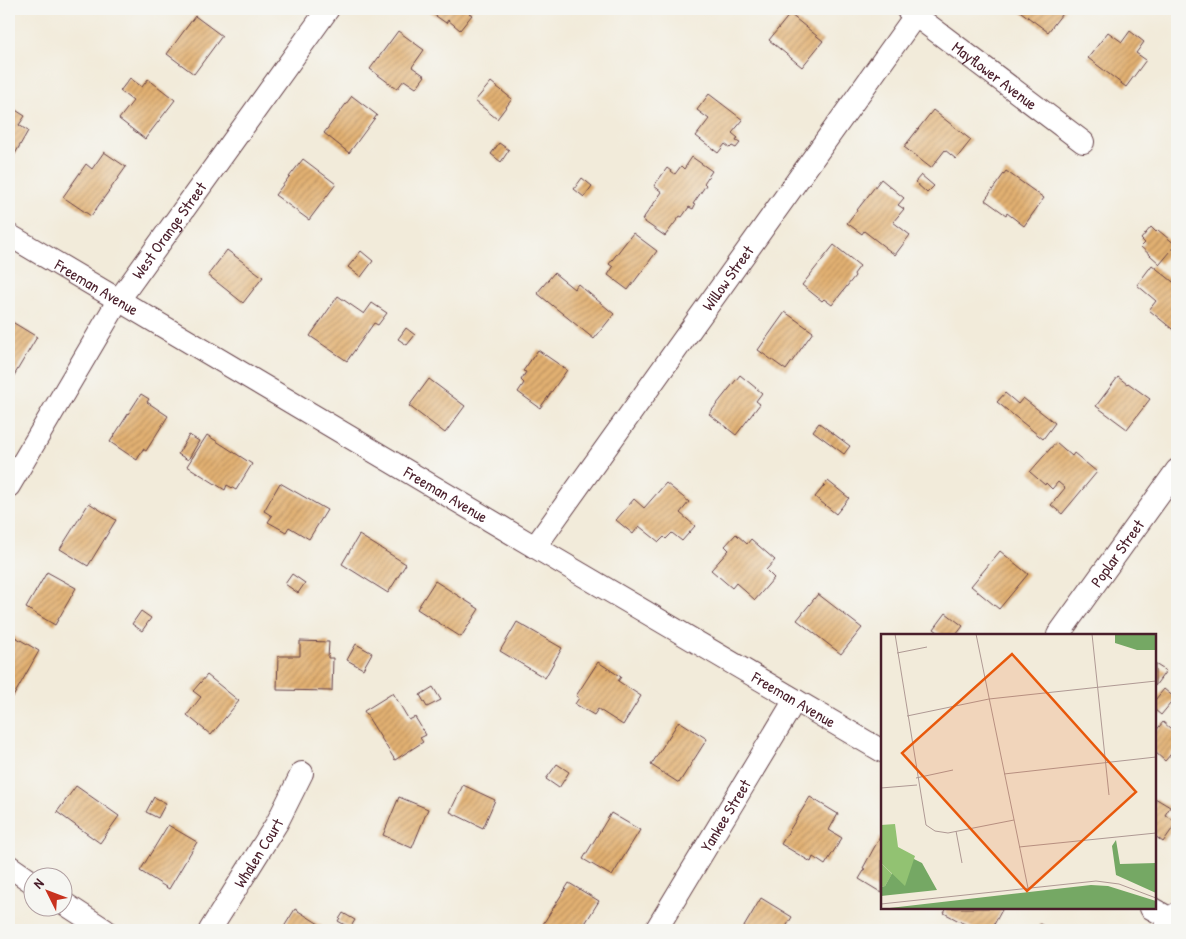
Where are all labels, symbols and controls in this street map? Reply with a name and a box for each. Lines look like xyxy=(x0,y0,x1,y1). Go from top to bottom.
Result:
street label: Mayflower Avenue xyxy=(948,36,1042,115)
street label: West Orange Street xyxy=(127,177,212,283)
street label: Willow Street xyxy=(697,240,759,315)
street label: Freeman Avenue xyxy=(50,253,143,321)
street label: Freeman Avenue xyxy=(399,460,492,528)
street label: Poplar Street xyxy=(1085,514,1149,591)
inset map xyxy=(881,634,1156,909)
street label: Freeman Avenue xyxy=(747,666,840,733)
street label: Yankee Street xyxy=(695,775,756,856)
street label: Whalen Court xyxy=(228,814,289,892)
north arrow xyxy=(22,866,72,916)
text: N xyxy=(28,873,48,892)

